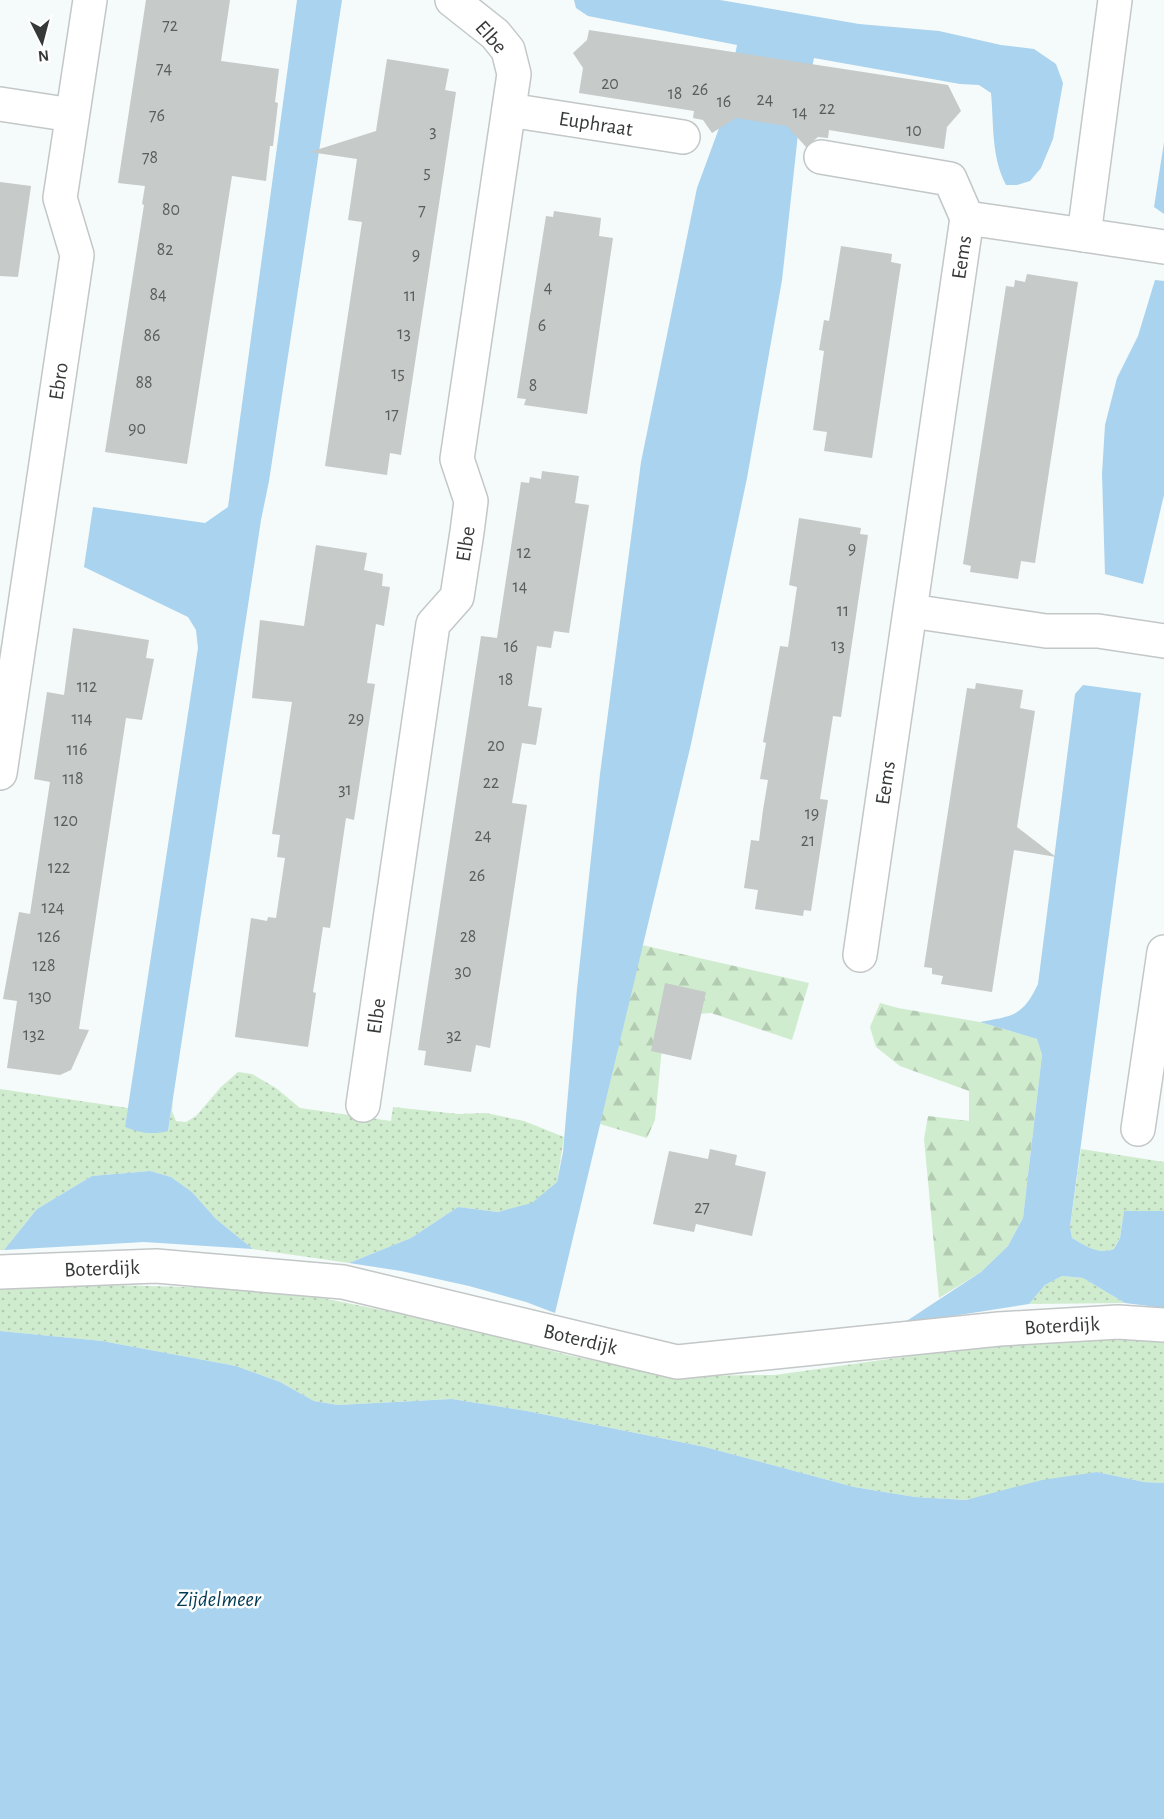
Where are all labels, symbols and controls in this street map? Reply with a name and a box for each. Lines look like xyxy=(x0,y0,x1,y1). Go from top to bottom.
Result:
north arrow xyxy=(12,12,72,72)
house number: 72 xyxy=(162,17,178,35)
street label: Elbe xyxy=(471,17,511,57)
text: N xyxy=(37,47,50,64)
house number: 74 xyxy=(156,60,172,78)
house number: 20 xyxy=(601,75,619,93)
house number: 26 xyxy=(692,81,708,99)
house number: 18 xyxy=(668,85,682,103)
house number: 24 xyxy=(757,91,774,109)
house number: 16 xyxy=(717,93,731,111)
house number: 22 xyxy=(819,100,835,118)
house number: 14 xyxy=(793,104,808,122)
house number: 76 xyxy=(149,107,165,125)
street label: Euphraat xyxy=(558,107,635,140)
house number: 10 xyxy=(906,122,922,140)
house number: 3 xyxy=(429,123,437,141)
house number: 78 xyxy=(142,149,158,167)
house number: 5 xyxy=(423,164,431,182)
house number: 80 xyxy=(162,201,180,219)
house number: 7 xyxy=(418,202,426,220)
street label: Eems xyxy=(948,234,975,281)
house number: 82 xyxy=(157,241,173,259)
house number: 9 xyxy=(412,246,420,264)
house number: 4 xyxy=(544,279,553,297)
house number: 84 xyxy=(149,286,167,304)
house number: 11 xyxy=(404,287,416,305)
house number: 6 xyxy=(538,317,546,335)
house number: 13 xyxy=(397,325,411,343)
house number: 86 xyxy=(144,327,161,345)
street label: Ebro xyxy=(45,361,71,402)
house number: 15 xyxy=(391,365,405,383)
house number: 88 xyxy=(135,374,153,392)
house number: 8 xyxy=(529,377,537,395)
house number: 17 xyxy=(385,406,399,424)
house number: 90 xyxy=(128,420,146,438)
street label: Elbe xyxy=(452,525,478,563)
house number: 9 xyxy=(848,540,856,558)
house number: 12 xyxy=(517,544,531,562)
house number: 14 xyxy=(513,578,528,596)
house number: 11 xyxy=(837,602,849,620)
house number: 13 xyxy=(831,637,845,655)
house number: 16 xyxy=(504,638,518,656)
house number: 18 xyxy=(499,671,513,689)
house number: 112 xyxy=(77,678,97,696)
house number: 114 xyxy=(71,710,93,728)
house number: 29 xyxy=(348,710,364,728)
house number: 20 xyxy=(487,737,505,755)
house number: 116 xyxy=(67,741,87,759)
street label: Eems xyxy=(871,760,899,806)
house number: 118 xyxy=(63,770,83,788)
house number: 22 xyxy=(483,774,499,792)
house number: 31 xyxy=(338,781,352,799)
house number: 19 xyxy=(805,805,819,823)
house number: 120 xyxy=(54,812,78,830)
house number: 24 xyxy=(475,827,492,845)
house number: 21 xyxy=(801,832,815,850)
house number: 122 xyxy=(48,859,70,877)
house number: 26 xyxy=(469,867,485,885)
house number: 124 xyxy=(41,899,65,917)
house number: 126 xyxy=(38,928,60,946)
house number: 28 xyxy=(460,928,476,946)
house number: 128 xyxy=(33,957,55,975)
house number: 30 xyxy=(455,963,471,981)
house number: 130 xyxy=(28,988,52,1006)
street label: Elbe xyxy=(363,997,389,1035)
house number: 132 xyxy=(23,1026,45,1044)
house number: 32 xyxy=(446,1027,462,1045)
house number: 27 xyxy=(694,1199,710,1217)
street label: Boterdijk xyxy=(64,1256,140,1280)
street label: Boterdijk xyxy=(1024,1313,1101,1338)
street label: Boterdijk xyxy=(541,1320,620,1358)
water label: Zijdelmeer xyxy=(177,1588,262,1610)

